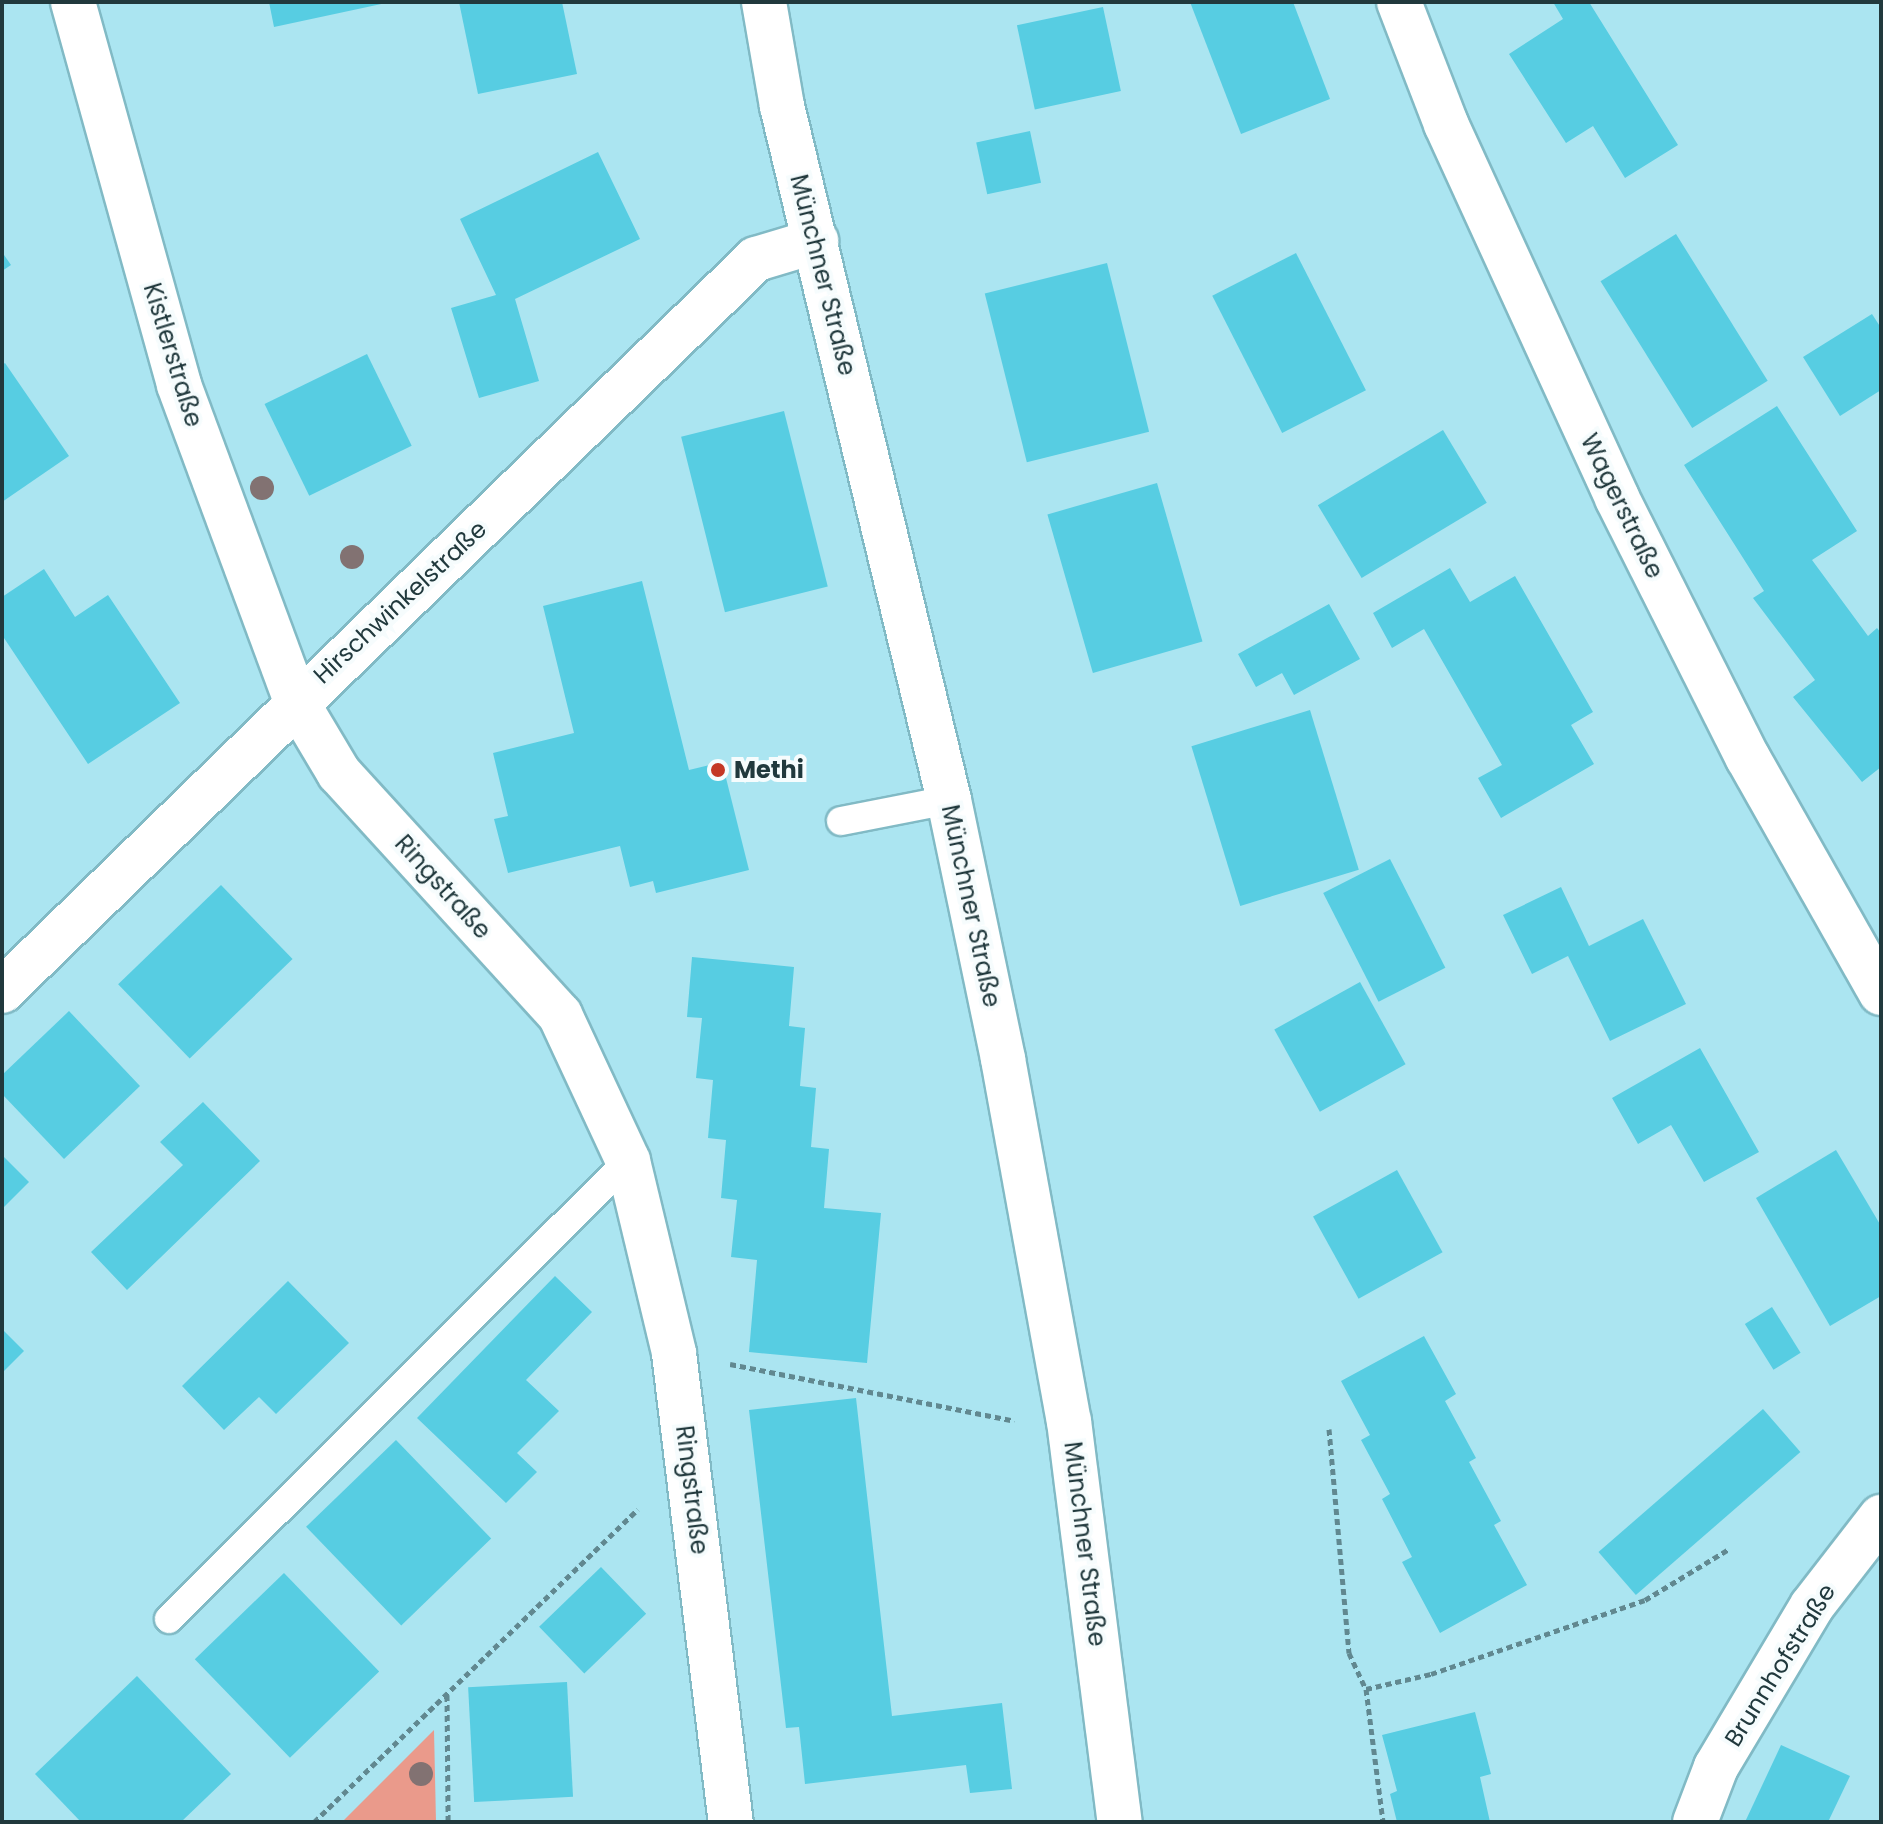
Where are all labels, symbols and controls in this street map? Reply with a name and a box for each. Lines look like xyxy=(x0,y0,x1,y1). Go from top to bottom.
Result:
street label: Münchner Straße xyxy=(784,172,862,378)
street label: Kistlerstraße xyxy=(137,280,209,430)
street label: Wagerstraße xyxy=(1575,429,1669,583)
street label: Hirschwinkelstraße xyxy=(308,515,492,689)
place label: Methi xyxy=(734,756,804,784)
marker: Methi xyxy=(709,761,727,779)
street label: Münchner Straße xyxy=(935,802,1007,1010)
street label: Ringstraße xyxy=(389,829,497,945)
street label: Ringstraße xyxy=(670,1424,714,1556)
street label: Münchner Straße xyxy=(1058,1440,1112,1648)
street label: Brunnhofstraße xyxy=(1718,1578,1842,1752)

